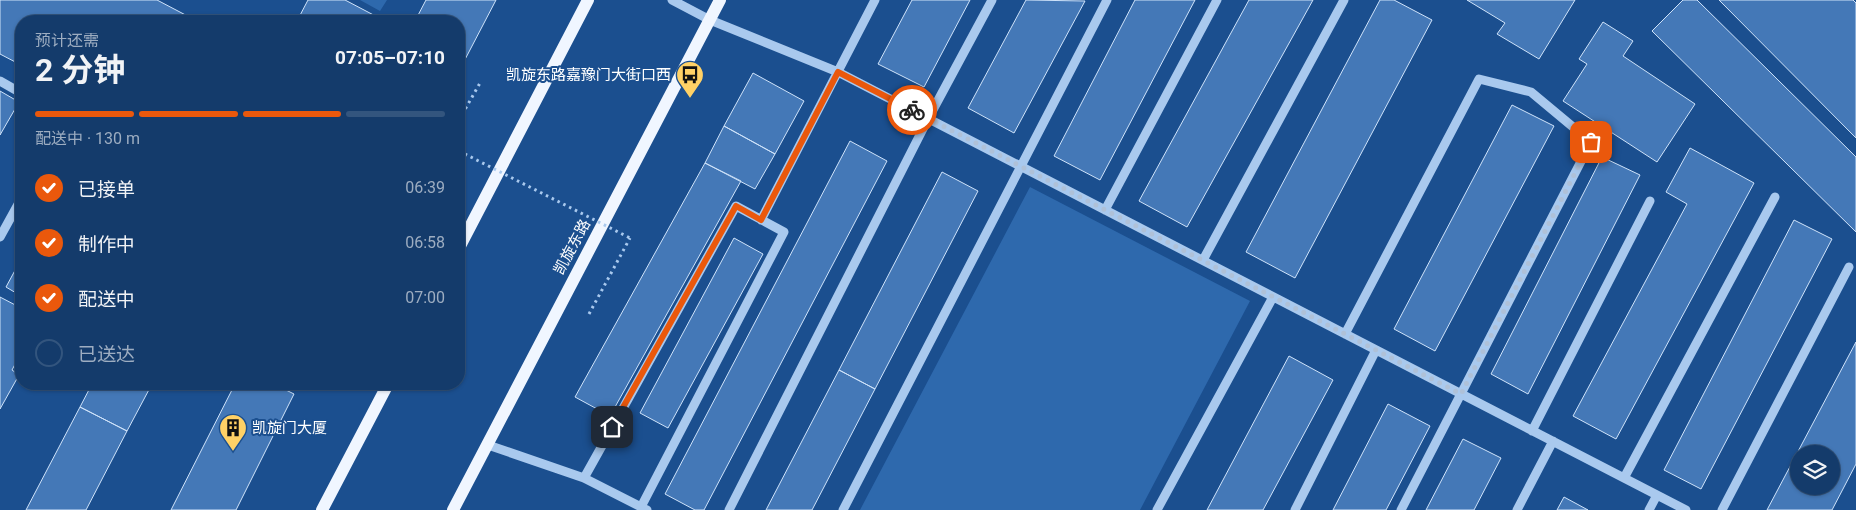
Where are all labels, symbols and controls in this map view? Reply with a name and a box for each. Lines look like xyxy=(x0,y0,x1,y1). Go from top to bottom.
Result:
text: 预计还需 xyxy=(35,31,99,50)
text: 07:05–07:10 xyxy=(335,46,445,69)
text: 2 分钟 xyxy=(35,51,125,89)
bus stop icon: 凯旋东路嘉豫门大街口西 xyxy=(675,60,705,99)
place label: 凯旋东路嘉豫门大街口西 xyxy=(506,66,671,84)
courier xyxy=(887,85,937,135)
icon: bike xyxy=(898,96,926,124)
pin xyxy=(1570,121,1612,163)
icon: bag xyxy=(1577,128,1605,156)
text: 配送中 · 130 m xyxy=(35,129,140,148)
icon: check xyxy=(35,174,63,202)
text: 已接单 xyxy=(78,178,135,201)
text: 06:39 xyxy=(405,178,445,197)
street label: 凯旋东路 xyxy=(550,216,594,278)
icon: check xyxy=(35,229,63,257)
text: 制作中 xyxy=(78,233,135,256)
text: 06:58 xyxy=(405,233,445,252)
icon: check xyxy=(35,284,63,312)
text: 配送中 xyxy=(78,288,135,311)
text: 07:00 xyxy=(405,288,445,307)
text: 已送达 xyxy=(78,343,135,366)
pin xyxy=(591,406,633,448)
building icon: 凯旋门大厦 xyxy=(218,413,248,452)
icon: home xyxy=(598,413,626,441)
place label: 凯旋门大厦 xyxy=(252,419,327,437)
map controls xyxy=(1790,445,1840,495)
button: layers xyxy=(1790,445,1840,495)

